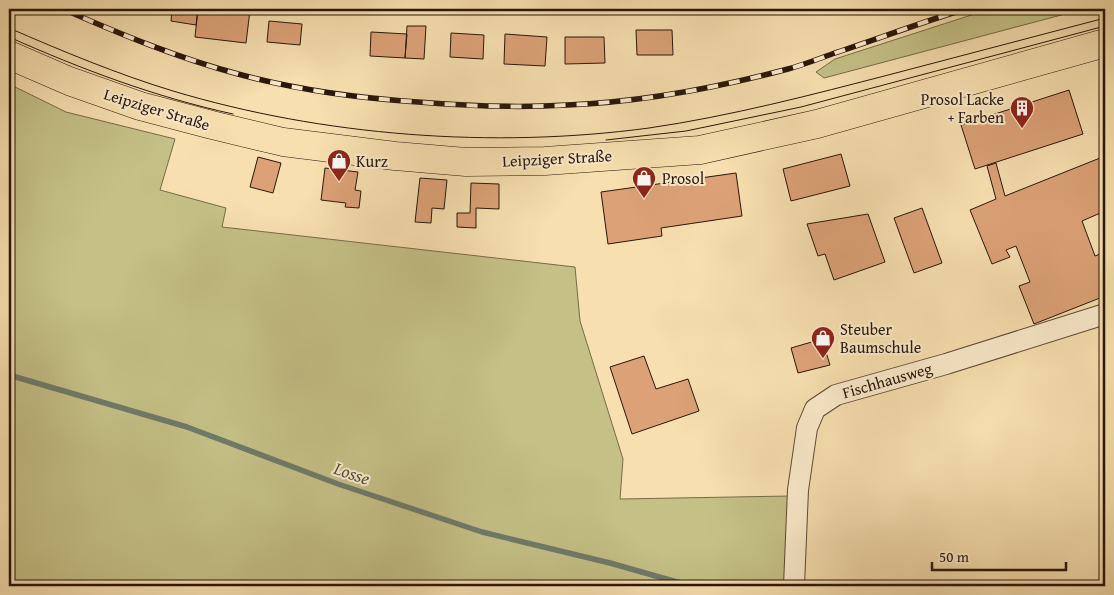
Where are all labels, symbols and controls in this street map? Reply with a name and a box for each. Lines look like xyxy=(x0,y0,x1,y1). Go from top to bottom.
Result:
street label: Leipziger Straße xyxy=(101,81,213,137)
place label: Prosol Lacke + Farben xyxy=(921,87,1004,129)
building icon: Prosol Lacke + Farben xyxy=(1009,95,1035,129)
street label: Leipziger Straße xyxy=(502,143,612,173)
shop icon: Kurz xyxy=(326,148,352,182)
place label: Kurz xyxy=(356,149,388,173)
shop icon: Prosol xyxy=(631,165,657,199)
place label: Prosol xyxy=(662,166,705,190)
place label: Steuber Baumschule xyxy=(840,317,921,359)
shop icon: Steuber Baumschule xyxy=(810,325,836,359)
street label: Fischhausweg xyxy=(839,356,935,404)
water label: Losse xyxy=(330,454,374,492)
scale bar xyxy=(932,540,1065,572)
text: 50 m xyxy=(939,546,970,567)

